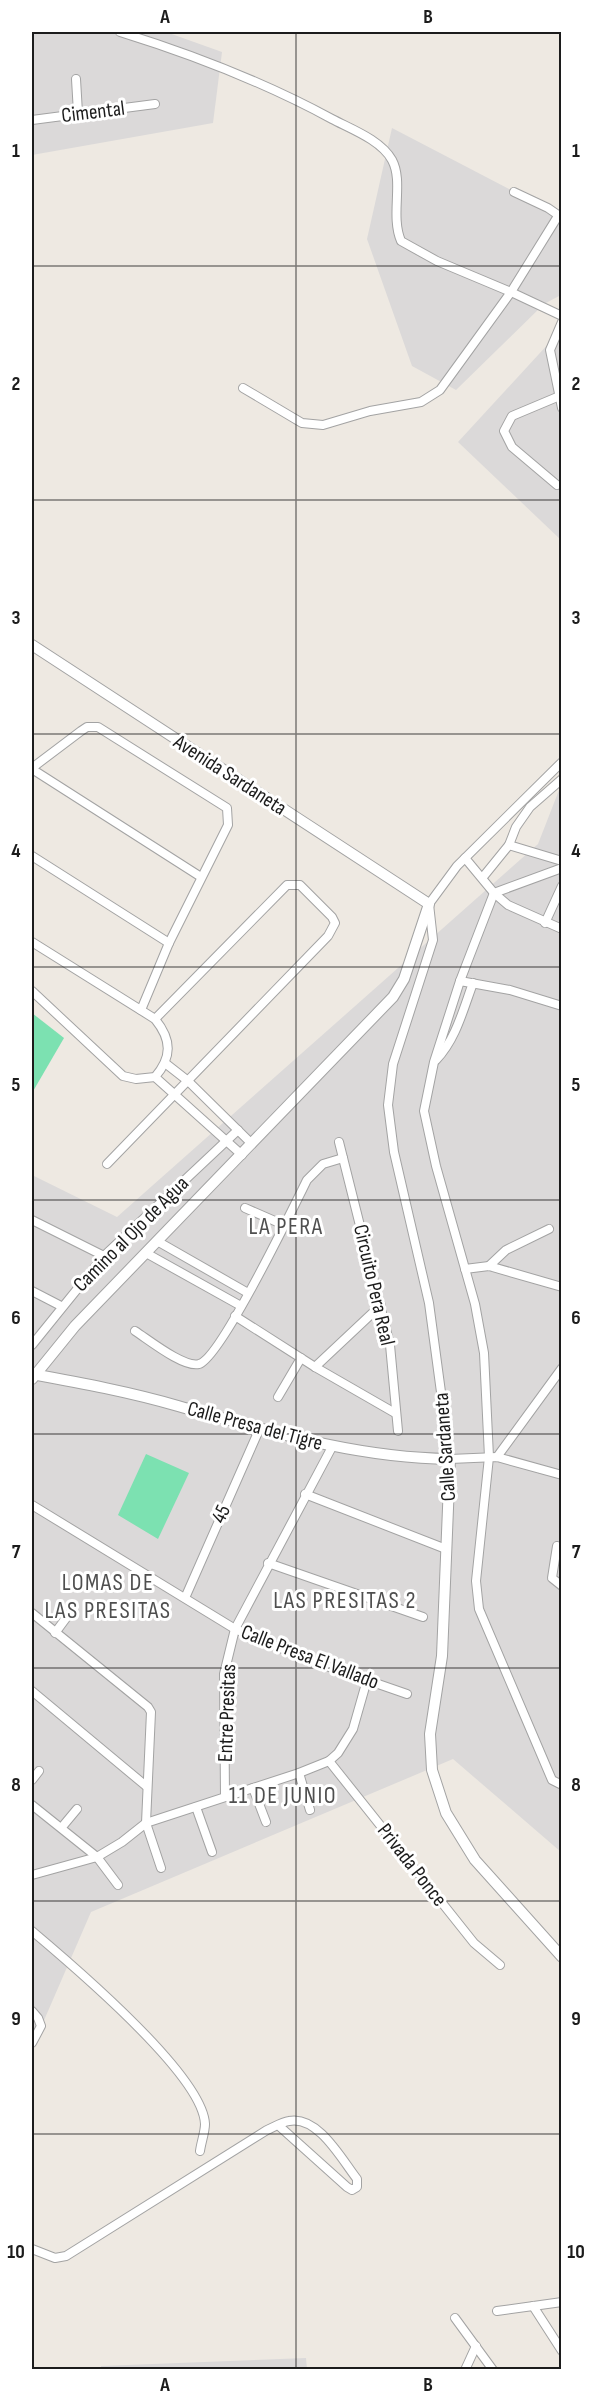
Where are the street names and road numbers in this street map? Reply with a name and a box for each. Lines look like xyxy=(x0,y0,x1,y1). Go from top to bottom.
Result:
street label: Cimental xyxy=(60,96,126,128)
street label: Avenida Sardaneta xyxy=(168,729,291,821)
street label: Camino al Ojo de Agua xyxy=(68,1171,194,1297)
street label: Circuito Pera Real xyxy=(348,1222,400,1348)
street label: Calle Sardaneta xyxy=(429,1392,461,1502)
street label: Calle Presa del Tigre xyxy=(185,1396,325,1456)
street label: 45 xyxy=(206,1501,236,1527)
street label: Calle Presa El Vallado xyxy=(238,1619,382,1695)
street label: Entre Presitas xyxy=(213,1664,241,1762)
street label: Privada Ponce xyxy=(372,1819,452,1911)

